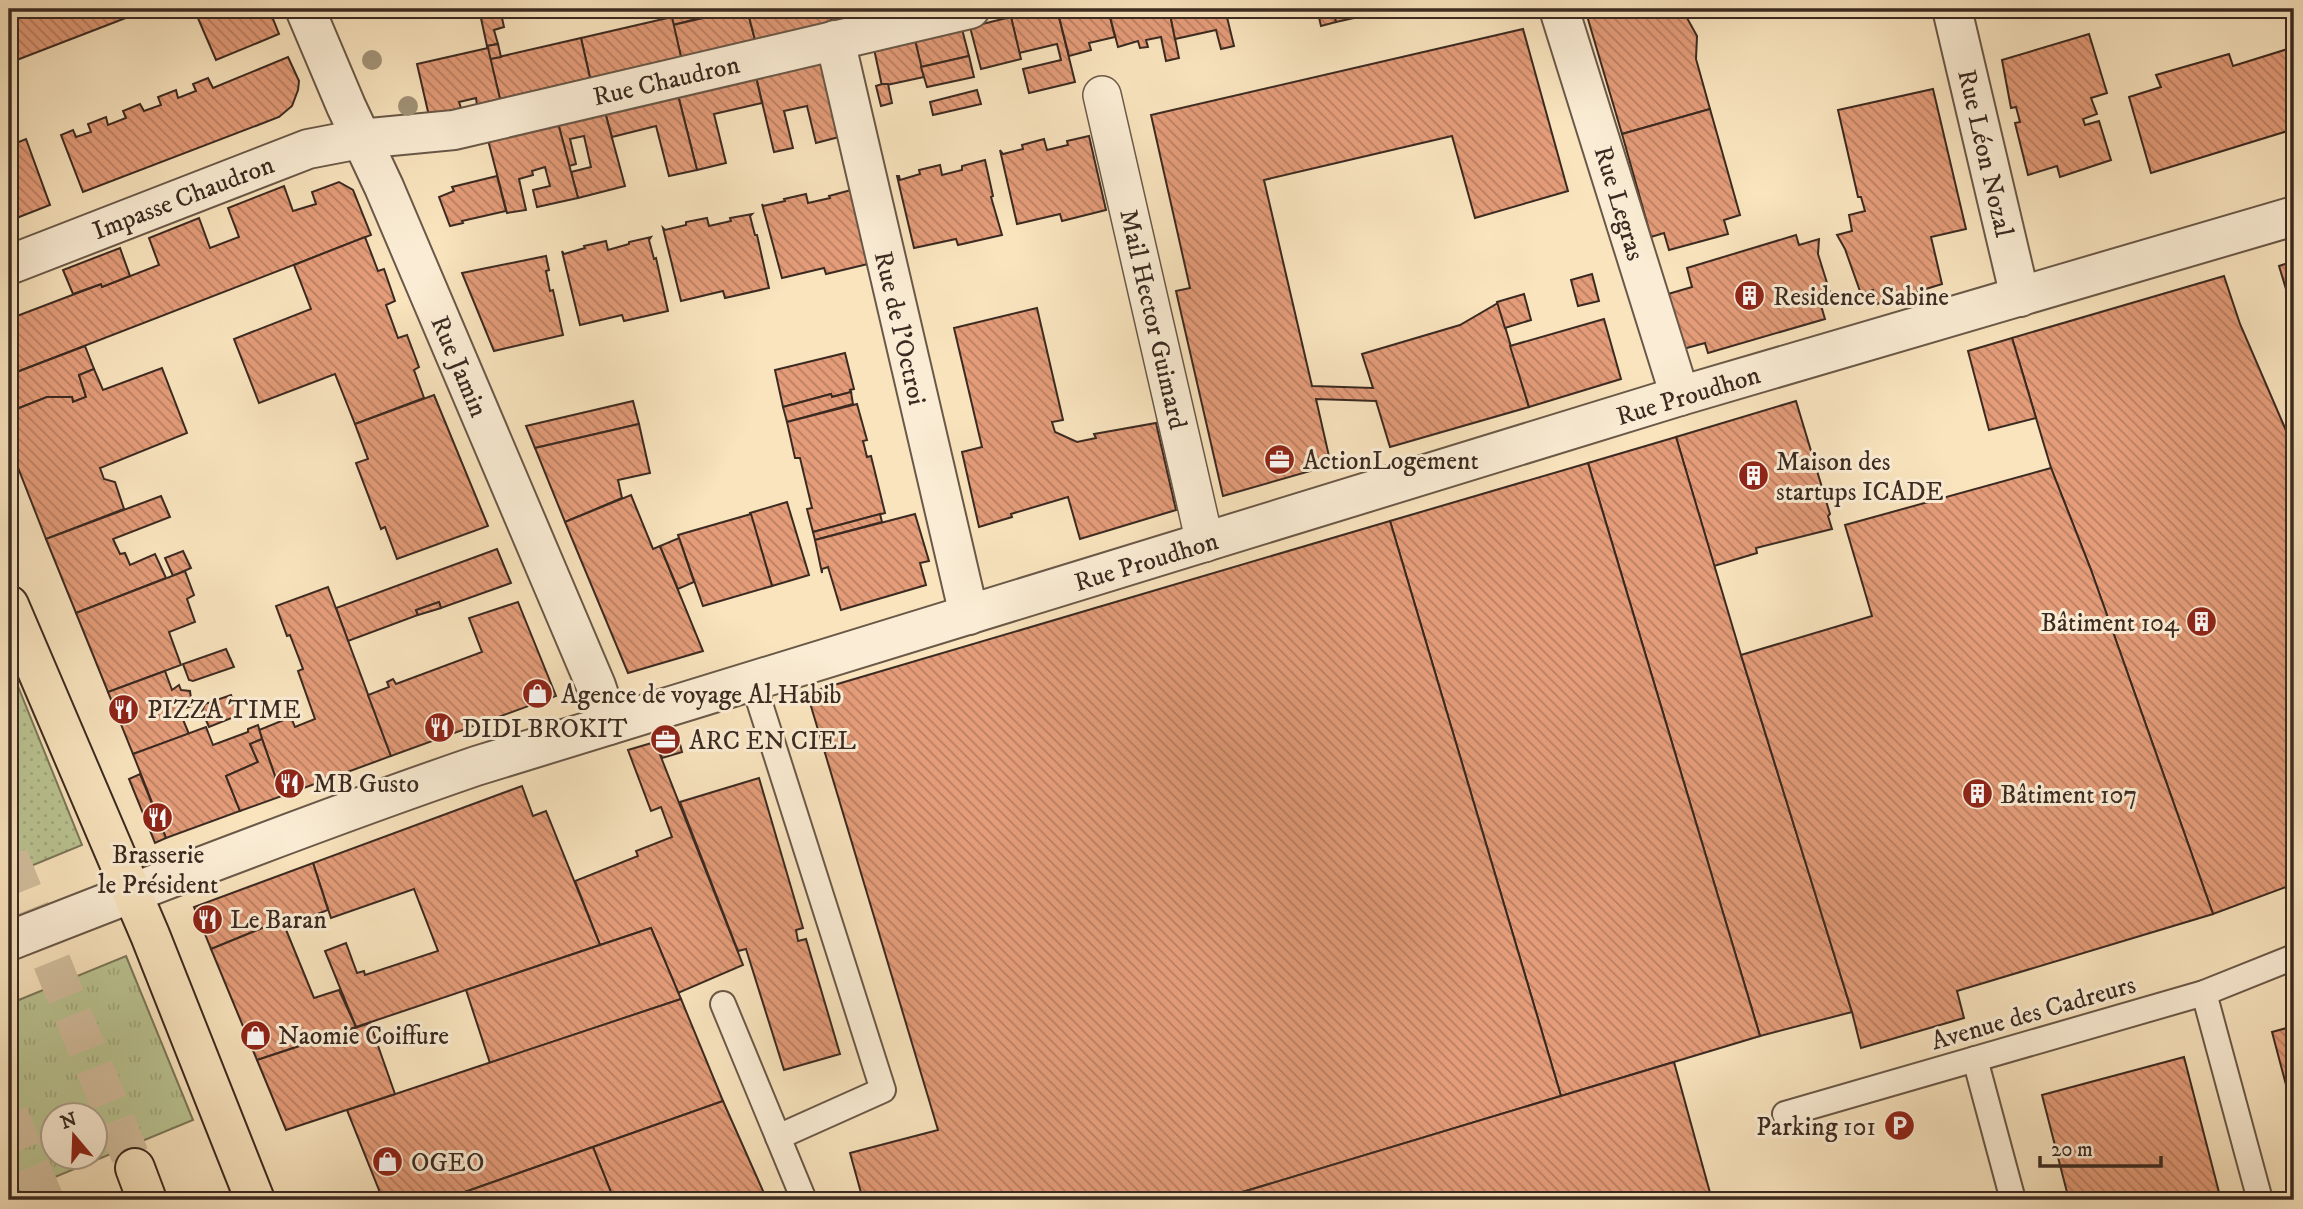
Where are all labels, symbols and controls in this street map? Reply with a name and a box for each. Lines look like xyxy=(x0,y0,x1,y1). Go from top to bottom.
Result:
street label: Rue Chaudron xyxy=(590,48,743,114)
street label: Rue Léon Nozal xyxy=(1949,66,2020,241)
street label: Rue Legras xyxy=(1586,142,1652,265)
street label: Impasse Chaudron xyxy=(88,149,279,248)
street label: Mail Hector Guimard xyxy=(1111,206,1194,433)
street label: Rue de l'Octroi xyxy=(866,248,933,409)
building icon: Residence Sabine xyxy=(1733,279,1767,313)
place label: Residence Sabine xyxy=(1773,281,1949,314)
street label: Rue Jamin xyxy=(423,311,495,423)
street label: Rue Proudhon xyxy=(1612,359,1765,434)
office icon: ActionLogement xyxy=(1263,443,1297,477)
place label: ActionLogement xyxy=(1303,445,1479,478)
place label: Maison des startups ICADE xyxy=(1776,446,1944,509)
building icon: Maison des startups ICADE xyxy=(1736,459,1770,493)
street label: Rue Proudhon xyxy=(1070,525,1223,600)
building icon: Bâtiment 104 xyxy=(2185,605,2219,639)
place label: Bâtiment 104 xyxy=(2041,607,2180,640)
shop icon: Agence de voyage Al Habib xyxy=(521,677,555,711)
place label: Agence de voyage Al Habib xyxy=(561,679,842,712)
restaurant icon: PIZZA TIME xyxy=(107,692,141,726)
place label: PIZZA TIME xyxy=(147,694,301,727)
restaurant icon: DIDI BROKIT xyxy=(422,711,456,745)
place label: DIDI BROKIT xyxy=(462,713,628,746)
office icon: ARC EN CIEL xyxy=(649,723,683,757)
place label: ARC EN CIEL xyxy=(689,725,856,758)
restaurant icon: MB Gusto xyxy=(273,766,307,800)
place label: MB Gusto xyxy=(313,768,419,801)
building icon: Bâtiment 107 xyxy=(1960,777,1994,811)
place label: Bâtiment 107 xyxy=(2000,779,2137,812)
restaurant icon: Brasserie le Président xyxy=(141,801,175,835)
place label: Brasserie le Président xyxy=(98,839,218,902)
restaurant icon: Le Baran xyxy=(190,902,224,936)
place label: Le Baran xyxy=(230,904,327,937)
street label: Avenue des Cadreurs xyxy=(1927,968,2139,1058)
shop icon: Naomie Coiffure xyxy=(238,1018,272,1052)
place label: Naomie Coiffure xyxy=(278,1020,449,1053)
north arrow xyxy=(38,1100,108,1170)
text: N xyxy=(58,1108,80,1135)
parking icon: Parking 101 xyxy=(1882,1109,1916,1143)
place label: Parking 101 xyxy=(1756,1111,1876,1144)
scale bar xyxy=(2040,1125,2161,1169)
text: 20 m xyxy=(2051,1137,2093,1163)
shop icon: OGEO xyxy=(371,1145,405,1179)
place label: OGEO xyxy=(411,1147,484,1180)

